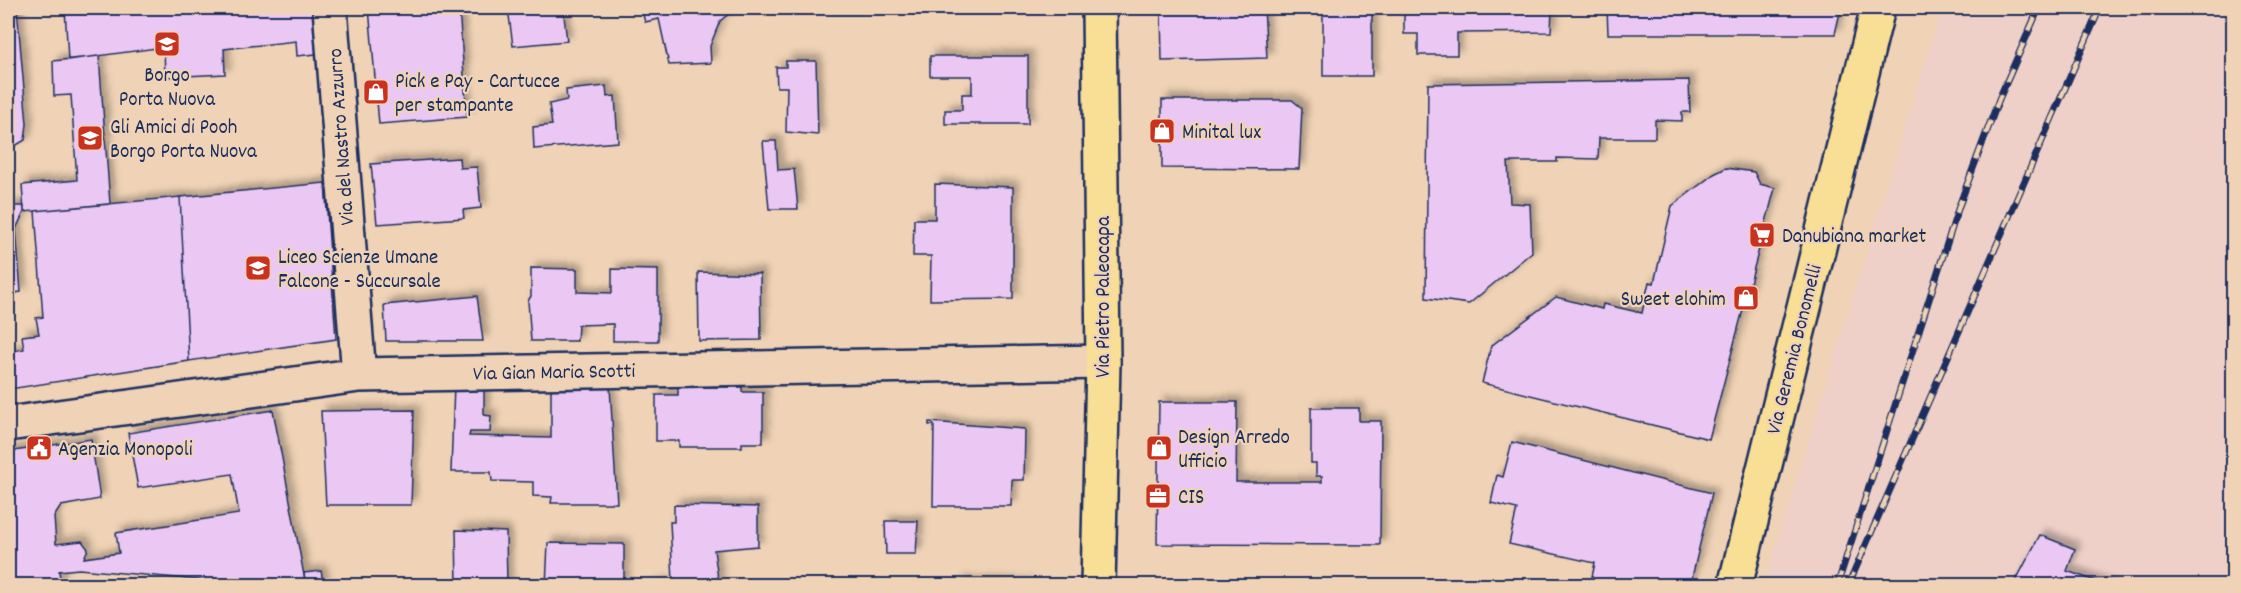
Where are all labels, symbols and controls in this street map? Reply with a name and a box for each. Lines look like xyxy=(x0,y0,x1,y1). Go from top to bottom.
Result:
school or university icon: Borgo Porta Nuova xyxy=(152,29,182,59)
street label: Via del Nastro Azzurro xyxy=(322,47,364,226)
place label: Borgo Porta Nuova xyxy=(119,62,216,116)
place label: Pick e Pay - Cartucce per stampante xyxy=(395,68,560,122)
shop icon: Pick e Pay - Cartucce per stampante xyxy=(361,77,391,107)
place label: Gli Amici di Pooh Borgo Porta Nuova xyxy=(110,114,258,168)
shop icon: Minital lux xyxy=(1147,116,1177,146)
place label: Minital lux xyxy=(1182,119,1261,149)
school or university icon: Gli Amici di Pooh Borgo Porta Nuova xyxy=(75,123,105,153)
street label: Via Pietro Paleocapa xyxy=(1090,215,1120,378)
supermarket icon: Danubiana market xyxy=(1747,220,1777,250)
place label: Danubiana market xyxy=(1782,223,1926,253)
place label: Liceo Scienze Umane Falcone - Succursale xyxy=(278,244,441,298)
school or university icon: Liceo Scienze Umane Falcone - Succursale xyxy=(243,253,273,283)
street label: Via Geremia Bonomelli xyxy=(1760,261,1832,438)
shop icon: Sweet elohim xyxy=(1731,283,1761,313)
place label: Sweet elohim xyxy=(1621,286,1726,316)
street label: Via Gian Maria Scotti xyxy=(473,358,636,390)
place label: Design Arredo Ufficio xyxy=(1178,424,1290,478)
public building icon: Agenzia Monopoli xyxy=(24,433,54,463)
shop icon: Design Arredo Ufficio xyxy=(1144,433,1174,463)
place label: Agenzia Monopoli xyxy=(58,436,193,466)
office icon: CIS xyxy=(1143,481,1173,511)
place label: CIS xyxy=(1178,484,1204,514)

